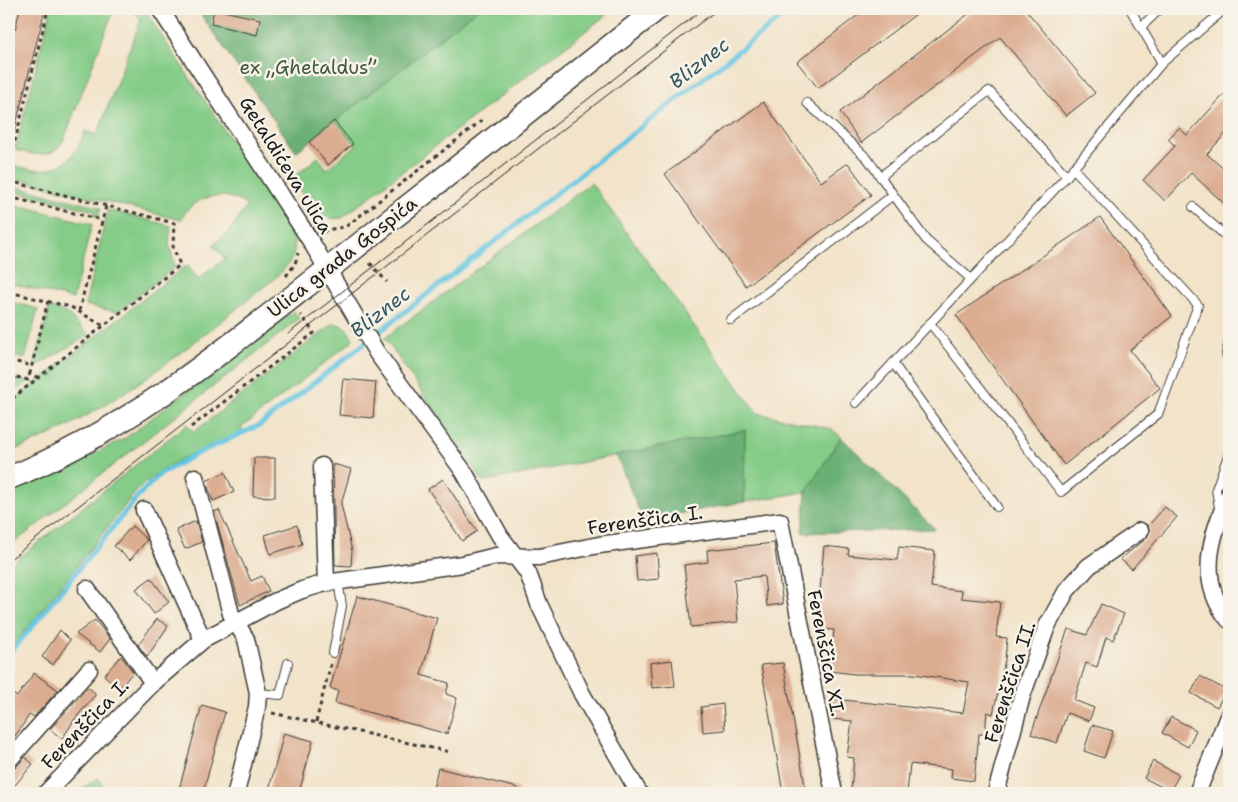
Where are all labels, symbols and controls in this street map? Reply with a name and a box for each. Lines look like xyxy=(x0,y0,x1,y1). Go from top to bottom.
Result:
water label: Bliznec xyxy=(664,31,734,95)
park label: ex „Ghetaldus” xyxy=(239,55,377,80)
street label: Getaldićeva ulica xyxy=(234,92,338,239)
street label: Ulica grada Gospića xyxy=(262,191,422,323)
water label: Bliznec xyxy=(345,280,415,344)
street label: Ferenščica I. xyxy=(586,500,704,540)
street label: Ferenščica XI. xyxy=(801,588,851,718)
street label: Ferenščica II. xyxy=(979,618,1041,746)
street label: Ferenščica I. xyxy=(36,674,134,774)

